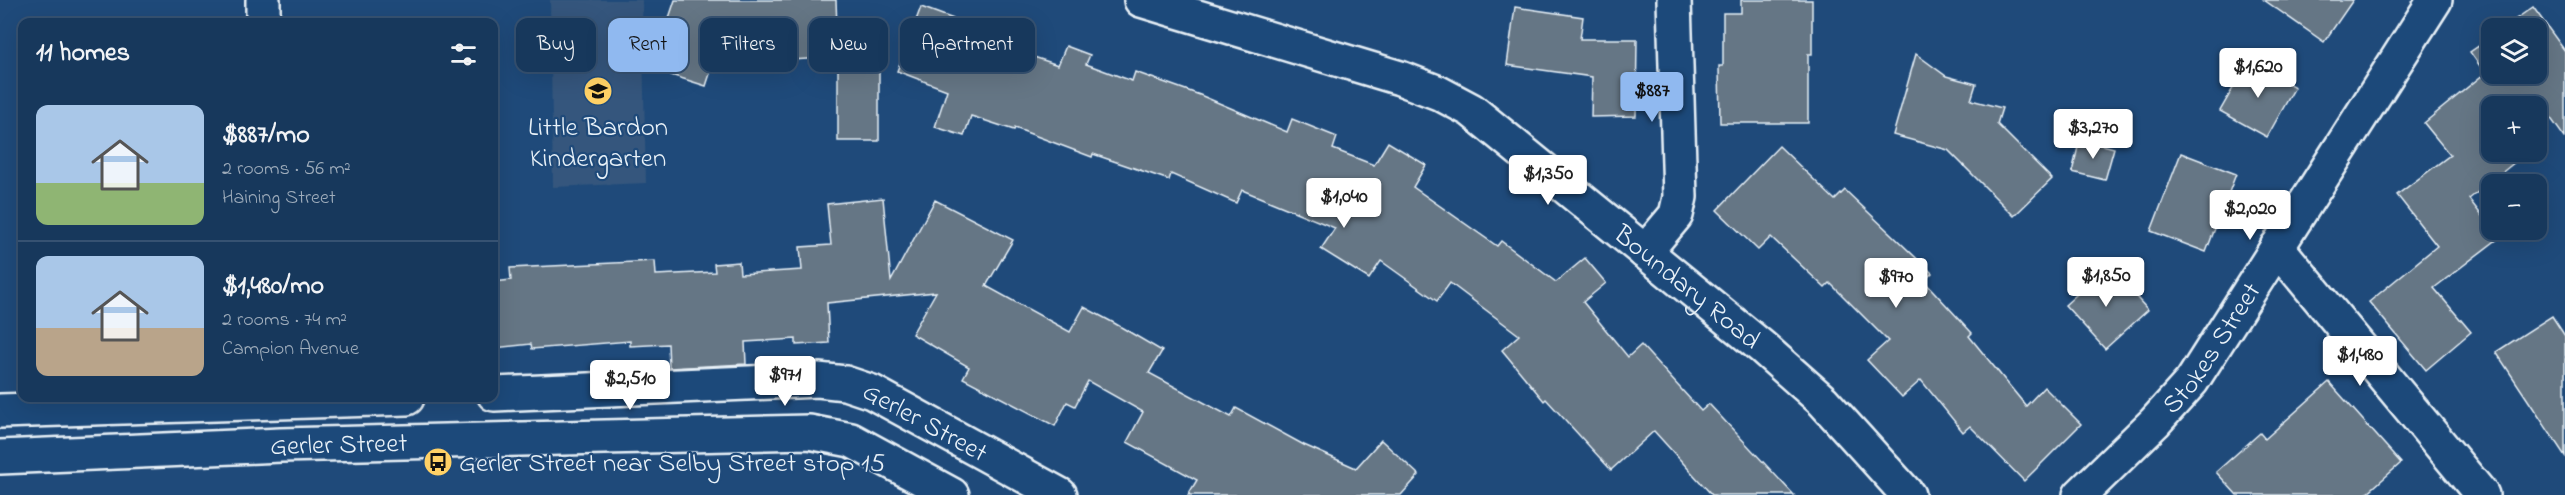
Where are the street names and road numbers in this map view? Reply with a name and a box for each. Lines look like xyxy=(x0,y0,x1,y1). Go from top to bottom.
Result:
street label: Boundary Road xyxy=(1603,216,1768,360)
street label: Stokes Street xyxy=(2154,276,2272,424)
street label: Gerler Street xyxy=(855,373,994,474)
street label: Gerler Street xyxy=(269,425,408,467)

